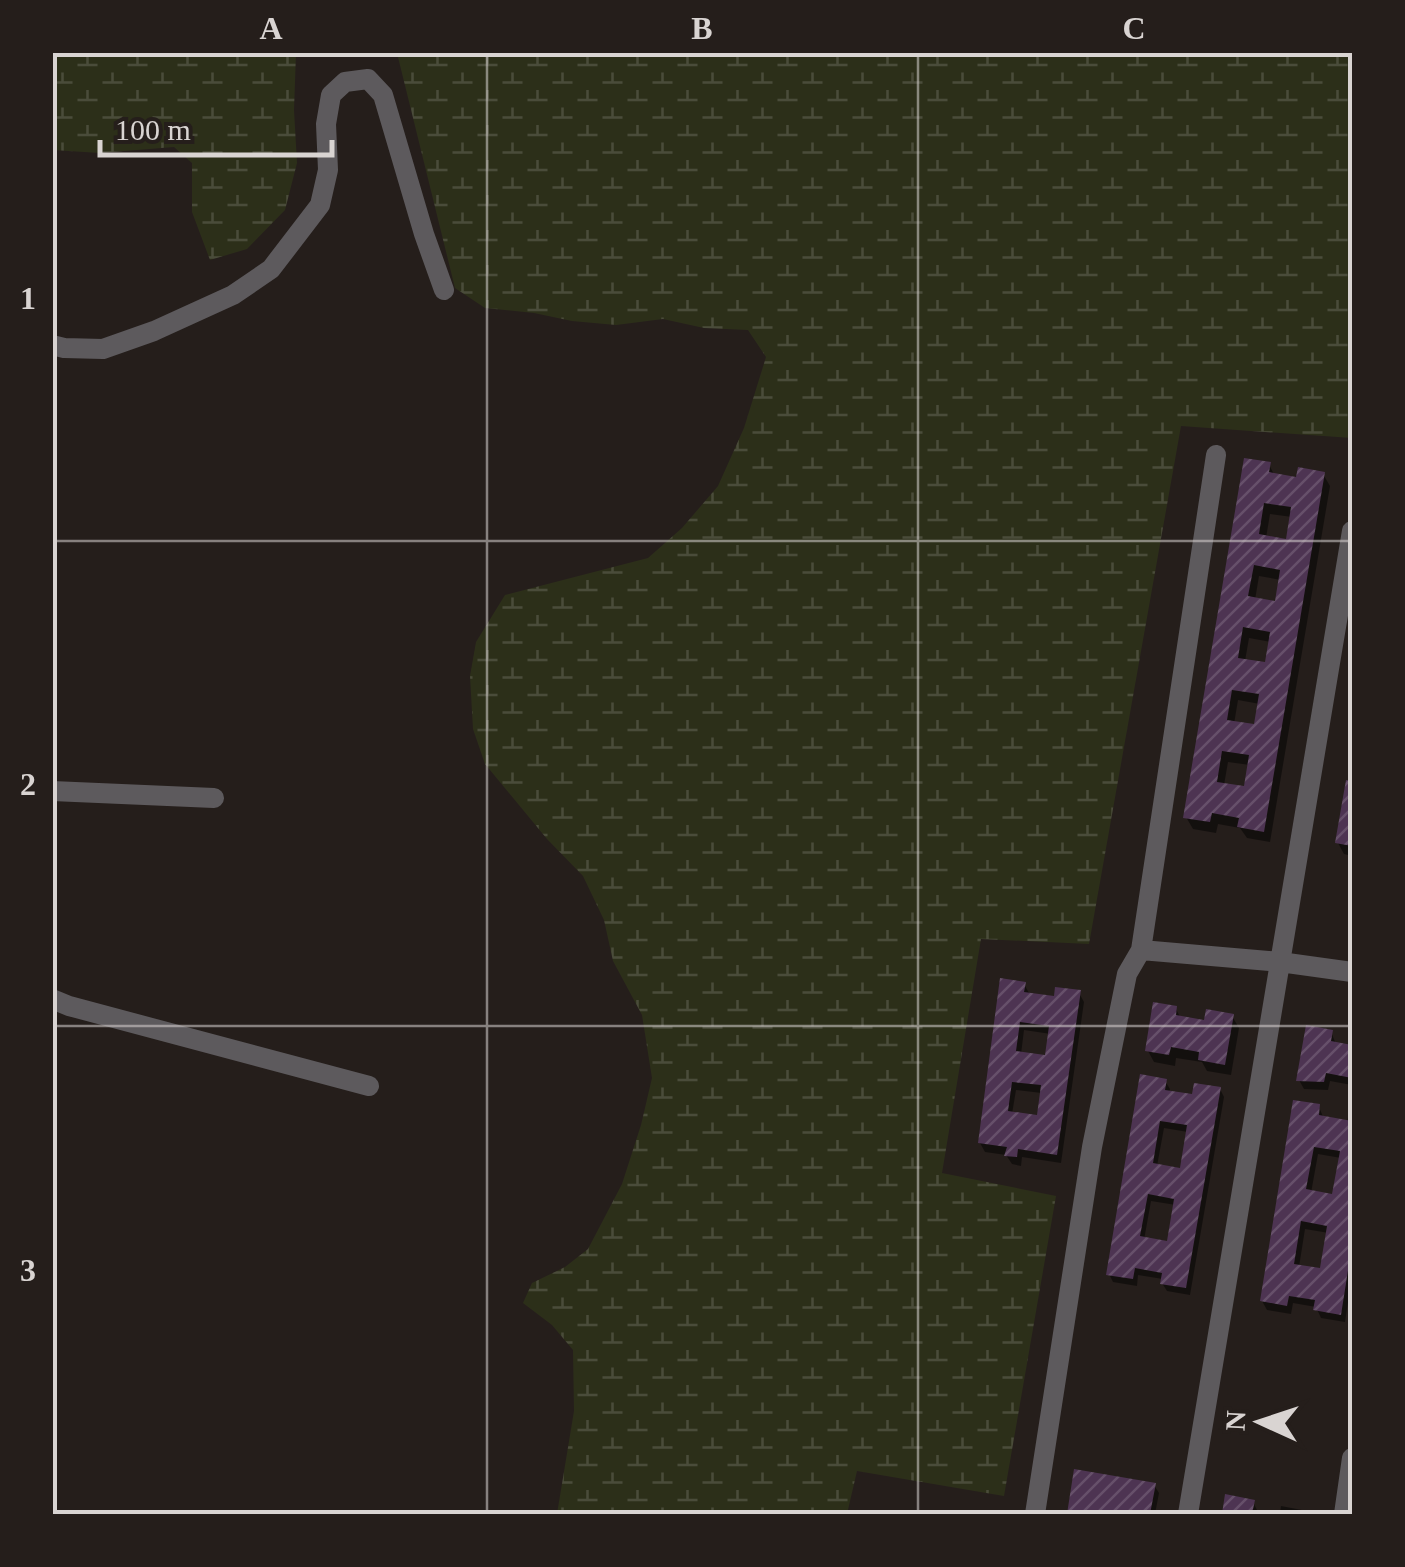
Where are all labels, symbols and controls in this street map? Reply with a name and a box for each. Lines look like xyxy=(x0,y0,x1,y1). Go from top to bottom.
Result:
text: A xyxy=(259,10,283,46)
text: B xyxy=(691,10,713,46)
text: C xyxy=(1122,10,1146,46)
scale bar xyxy=(100,95,332,157)
text: 100 m xyxy=(115,113,191,146)
text: 1 xyxy=(20,280,36,316)
text: 2 xyxy=(20,766,36,802)
text: 3 xyxy=(20,1252,36,1288)
north arrow xyxy=(1210,1372,1310,1472)
text: N xyxy=(1220,1410,1252,1432)

